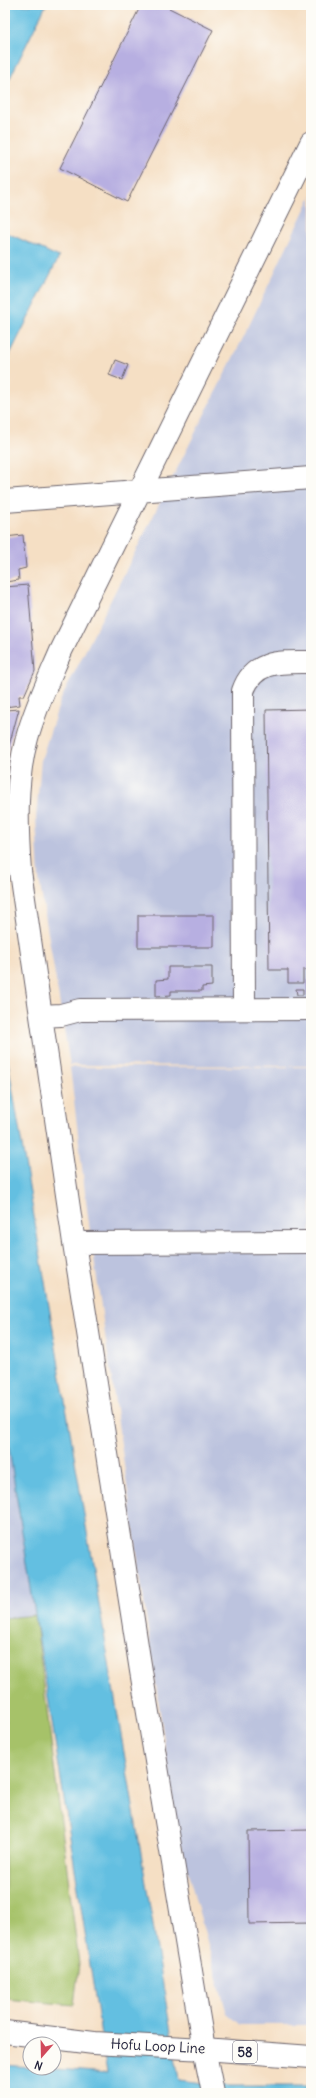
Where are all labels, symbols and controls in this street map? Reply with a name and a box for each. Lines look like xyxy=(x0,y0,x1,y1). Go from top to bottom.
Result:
street label: Hofu Loop Line xyxy=(110,2035,206,2057)
north arrow xyxy=(22,2036,62,2076)
road number: 58 xyxy=(233,2041,257,2063)
text: N xyxy=(33,2058,45,2073)

